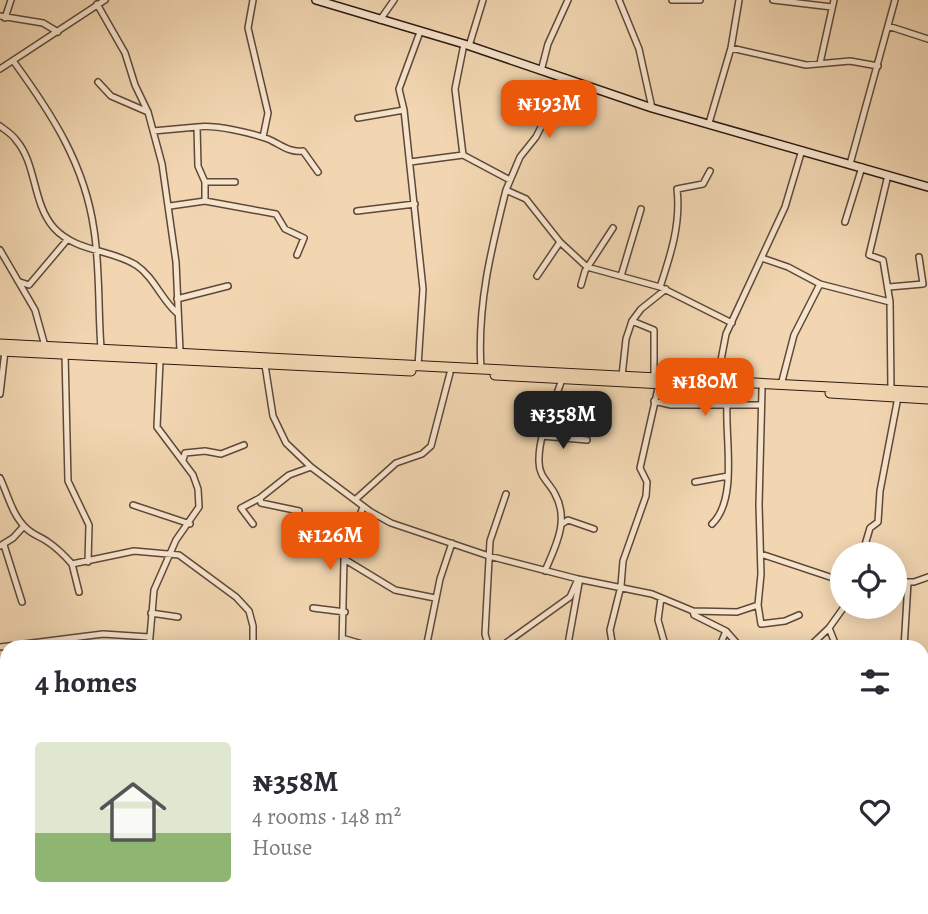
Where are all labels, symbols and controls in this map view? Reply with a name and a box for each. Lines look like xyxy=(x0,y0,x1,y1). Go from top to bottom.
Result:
pin: ₦193M xyxy=(500,80,598,140)
text: ₦193M xyxy=(517,87,581,118)
pin: ₦180M xyxy=(656,358,754,418)
text: ₦180M xyxy=(672,365,738,396)
pin: ₦358M xyxy=(514,392,612,451)
text: ₦358M xyxy=(530,398,596,429)
pin: ₦126M xyxy=(281,512,379,572)
text: ₦126M xyxy=(297,519,363,550)
map controls xyxy=(830,542,907,619)
button: locate xyxy=(830,542,907,619)
text: 4 homes xyxy=(35,662,137,702)
icon: filters xyxy=(856,663,894,701)
text: ₦358M xyxy=(252,761,339,801)
icon: home xyxy=(91,770,175,854)
icon: heart xyxy=(856,793,894,831)
text: 4 rooms · 148 m² xyxy=(252,801,401,832)
text: House xyxy=(252,832,312,863)

